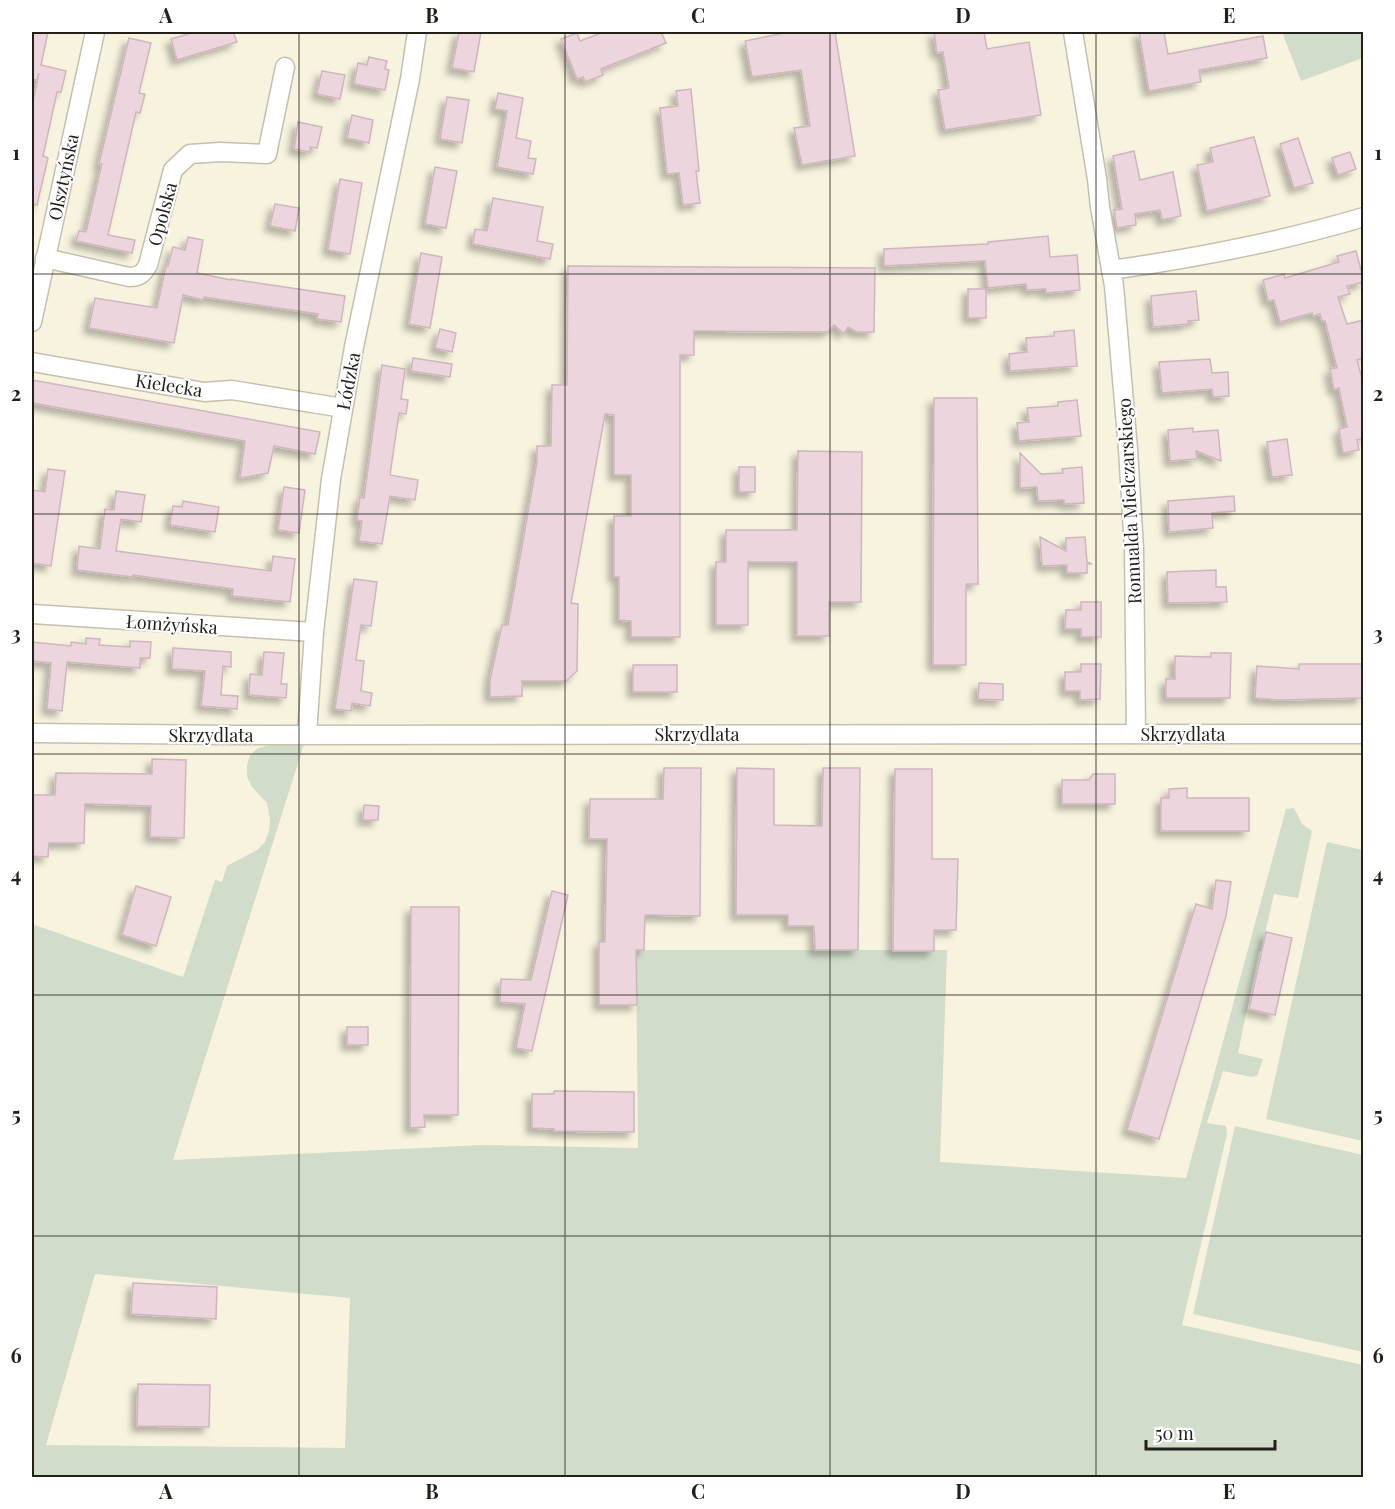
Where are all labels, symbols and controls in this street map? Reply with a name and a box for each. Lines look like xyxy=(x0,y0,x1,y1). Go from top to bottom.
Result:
text: A xyxy=(158,1,173,28)
text: B xyxy=(425,1,439,28)
text: C xyxy=(691,1,705,28)
text: D xyxy=(955,1,971,28)
text: E xyxy=(1223,1,1235,28)
street label: Olsztyńska xyxy=(42,132,84,222)
text: 1 xyxy=(12,138,20,165)
text: 1 xyxy=(1374,138,1382,165)
street label: Opolska xyxy=(142,179,182,249)
street label: Łódzka xyxy=(331,350,365,412)
street label: Kielecka xyxy=(134,368,204,402)
text: 2 xyxy=(11,379,21,406)
text: 2 xyxy=(1373,379,1383,406)
street label: Romualda Mielczarskiego xyxy=(1112,397,1146,605)
street label: Łomżyńska xyxy=(125,609,219,639)
text: 3 xyxy=(11,619,21,646)
text: 3 xyxy=(1373,619,1383,646)
street label: Skrzydlata xyxy=(654,722,740,746)
street label: Skrzydlata xyxy=(1140,722,1226,746)
street label: Skrzydlata xyxy=(168,723,254,747)
text: 4 xyxy=(11,860,21,887)
text: 4 xyxy=(1373,860,1383,887)
text: 5 xyxy=(11,1100,21,1127)
text: 5 xyxy=(1373,1100,1383,1127)
text: 6 xyxy=(10,1341,22,1368)
text: 6 xyxy=(1372,1341,1384,1368)
scale bar xyxy=(1146,1413,1275,1451)
text: 50 m xyxy=(1155,1421,1194,1445)
text: A xyxy=(158,1477,173,1504)
text: B xyxy=(425,1477,439,1504)
text: C xyxy=(691,1477,705,1504)
text: D xyxy=(955,1477,971,1504)
text: E xyxy=(1223,1477,1235,1504)

